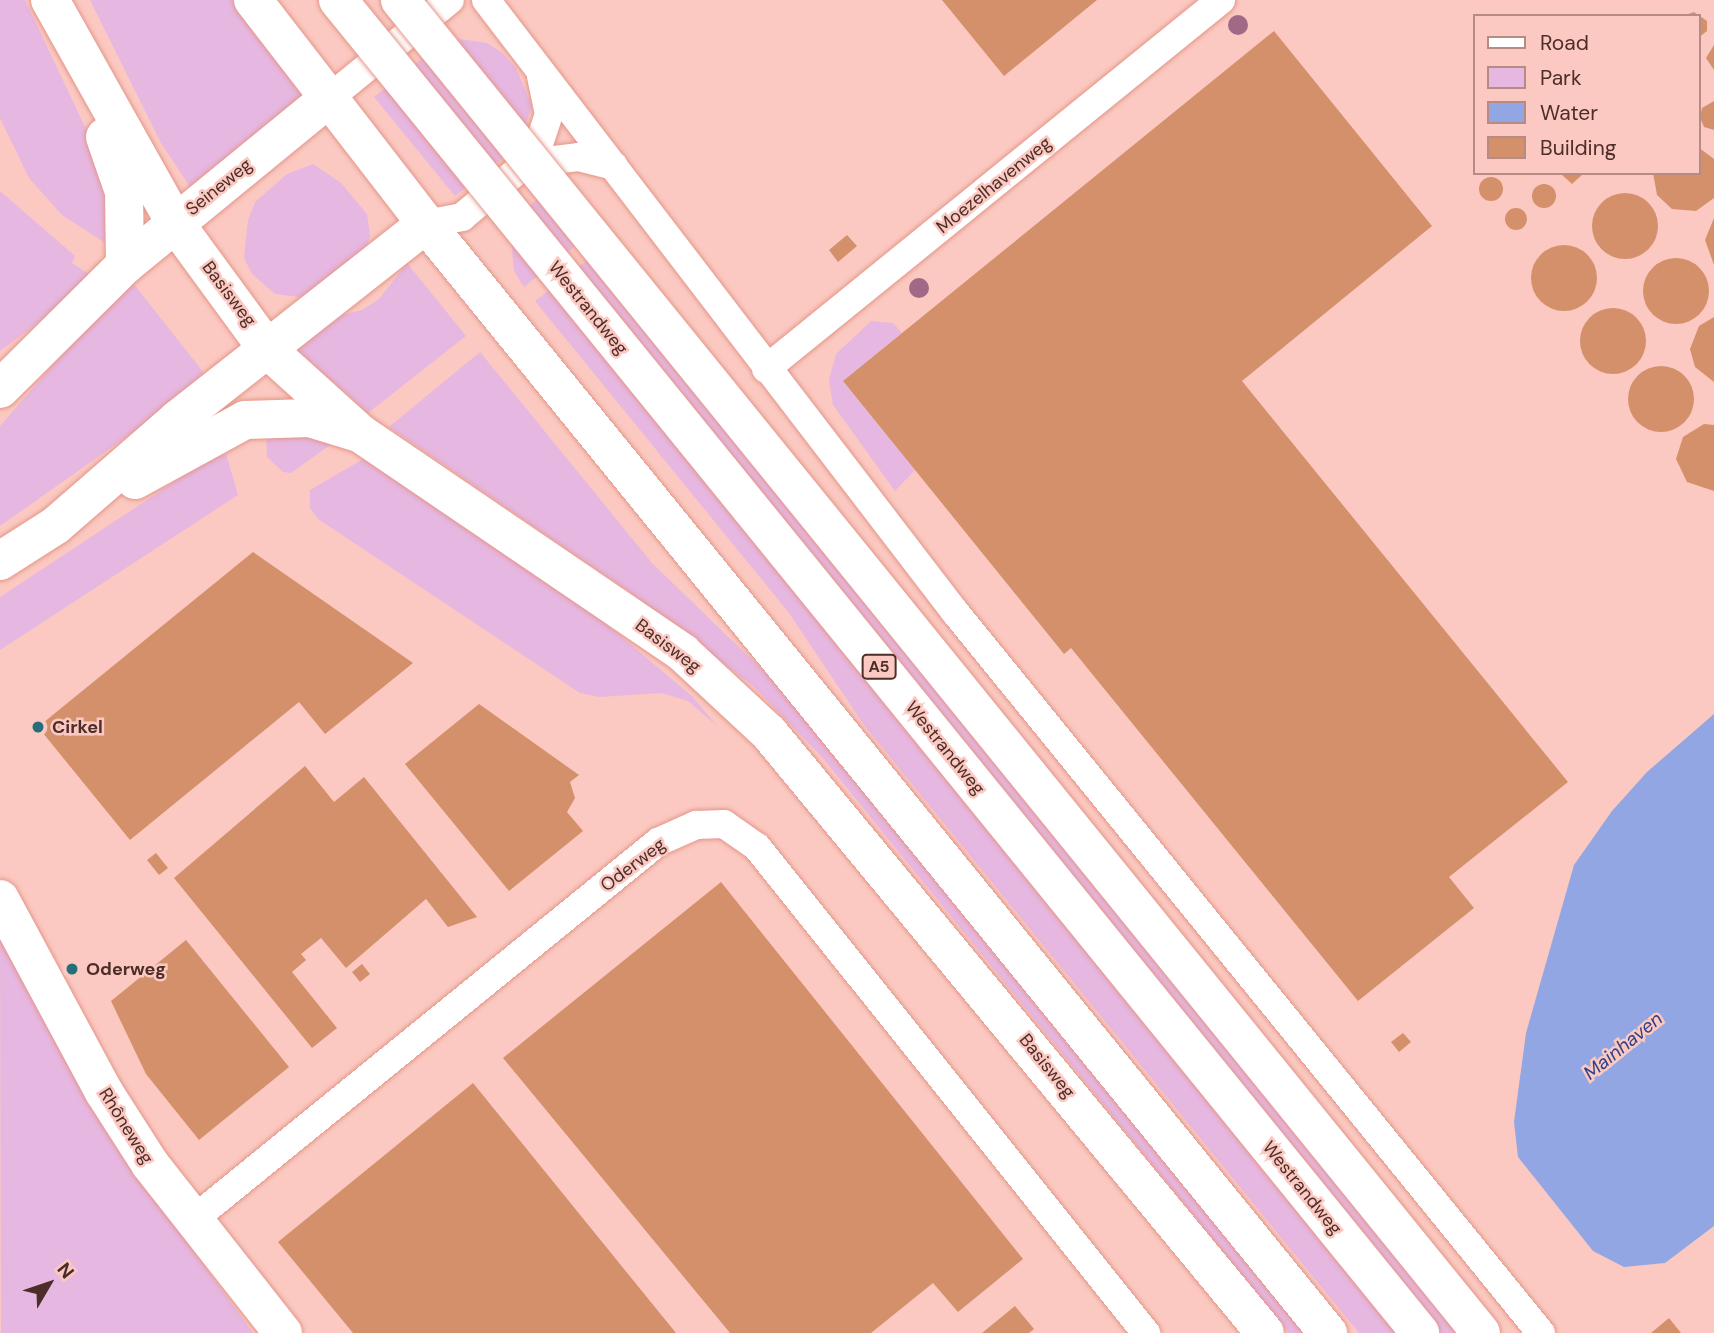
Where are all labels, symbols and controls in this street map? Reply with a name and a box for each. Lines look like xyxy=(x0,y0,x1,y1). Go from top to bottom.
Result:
legend xyxy=(1472,14,1700,175)
text: Road xyxy=(1540,29,1589,57)
text: Park xyxy=(1540,64,1581,92)
text: Water xyxy=(1540,99,1598,127)
street label: Moezelhavenweg xyxy=(932,132,1056,238)
text: Building xyxy=(1540,134,1616,162)
street label: Seineweg xyxy=(182,154,256,220)
street label: Basisweg xyxy=(197,257,261,331)
street label: Westrandweg xyxy=(544,257,632,359)
street label: Basisweg xyxy=(631,614,705,678)
road number: A5 xyxy=(862,654,896,680)
street label: Westrandweg xyxy=(901,697,989,799)
place label: Cirkel xyxy=(52,716,103,738)
marker: Cirkel xyxy=(30,719,46,735)
street label: Oderweg xyxy=(596,834,670,896)
place label: Oderweg xyxy=(86,958,166,980)
marker: Oderweg xyxy=(64,961,80,977)
water label: Mainhaven xyxy=(1579,1007,1667,1085)
street label: Basisweg xyxy=(1015,1030,1079,1102)
street label: Rhôneweg xyxy=(94,1084,158,1168)
street label: Westrandweg xyxy=(1258,1137,1346,1239)
north arrow xyxy=(14,1249,84,1319)
text: N xyxy=(52,1257,80,1284)

